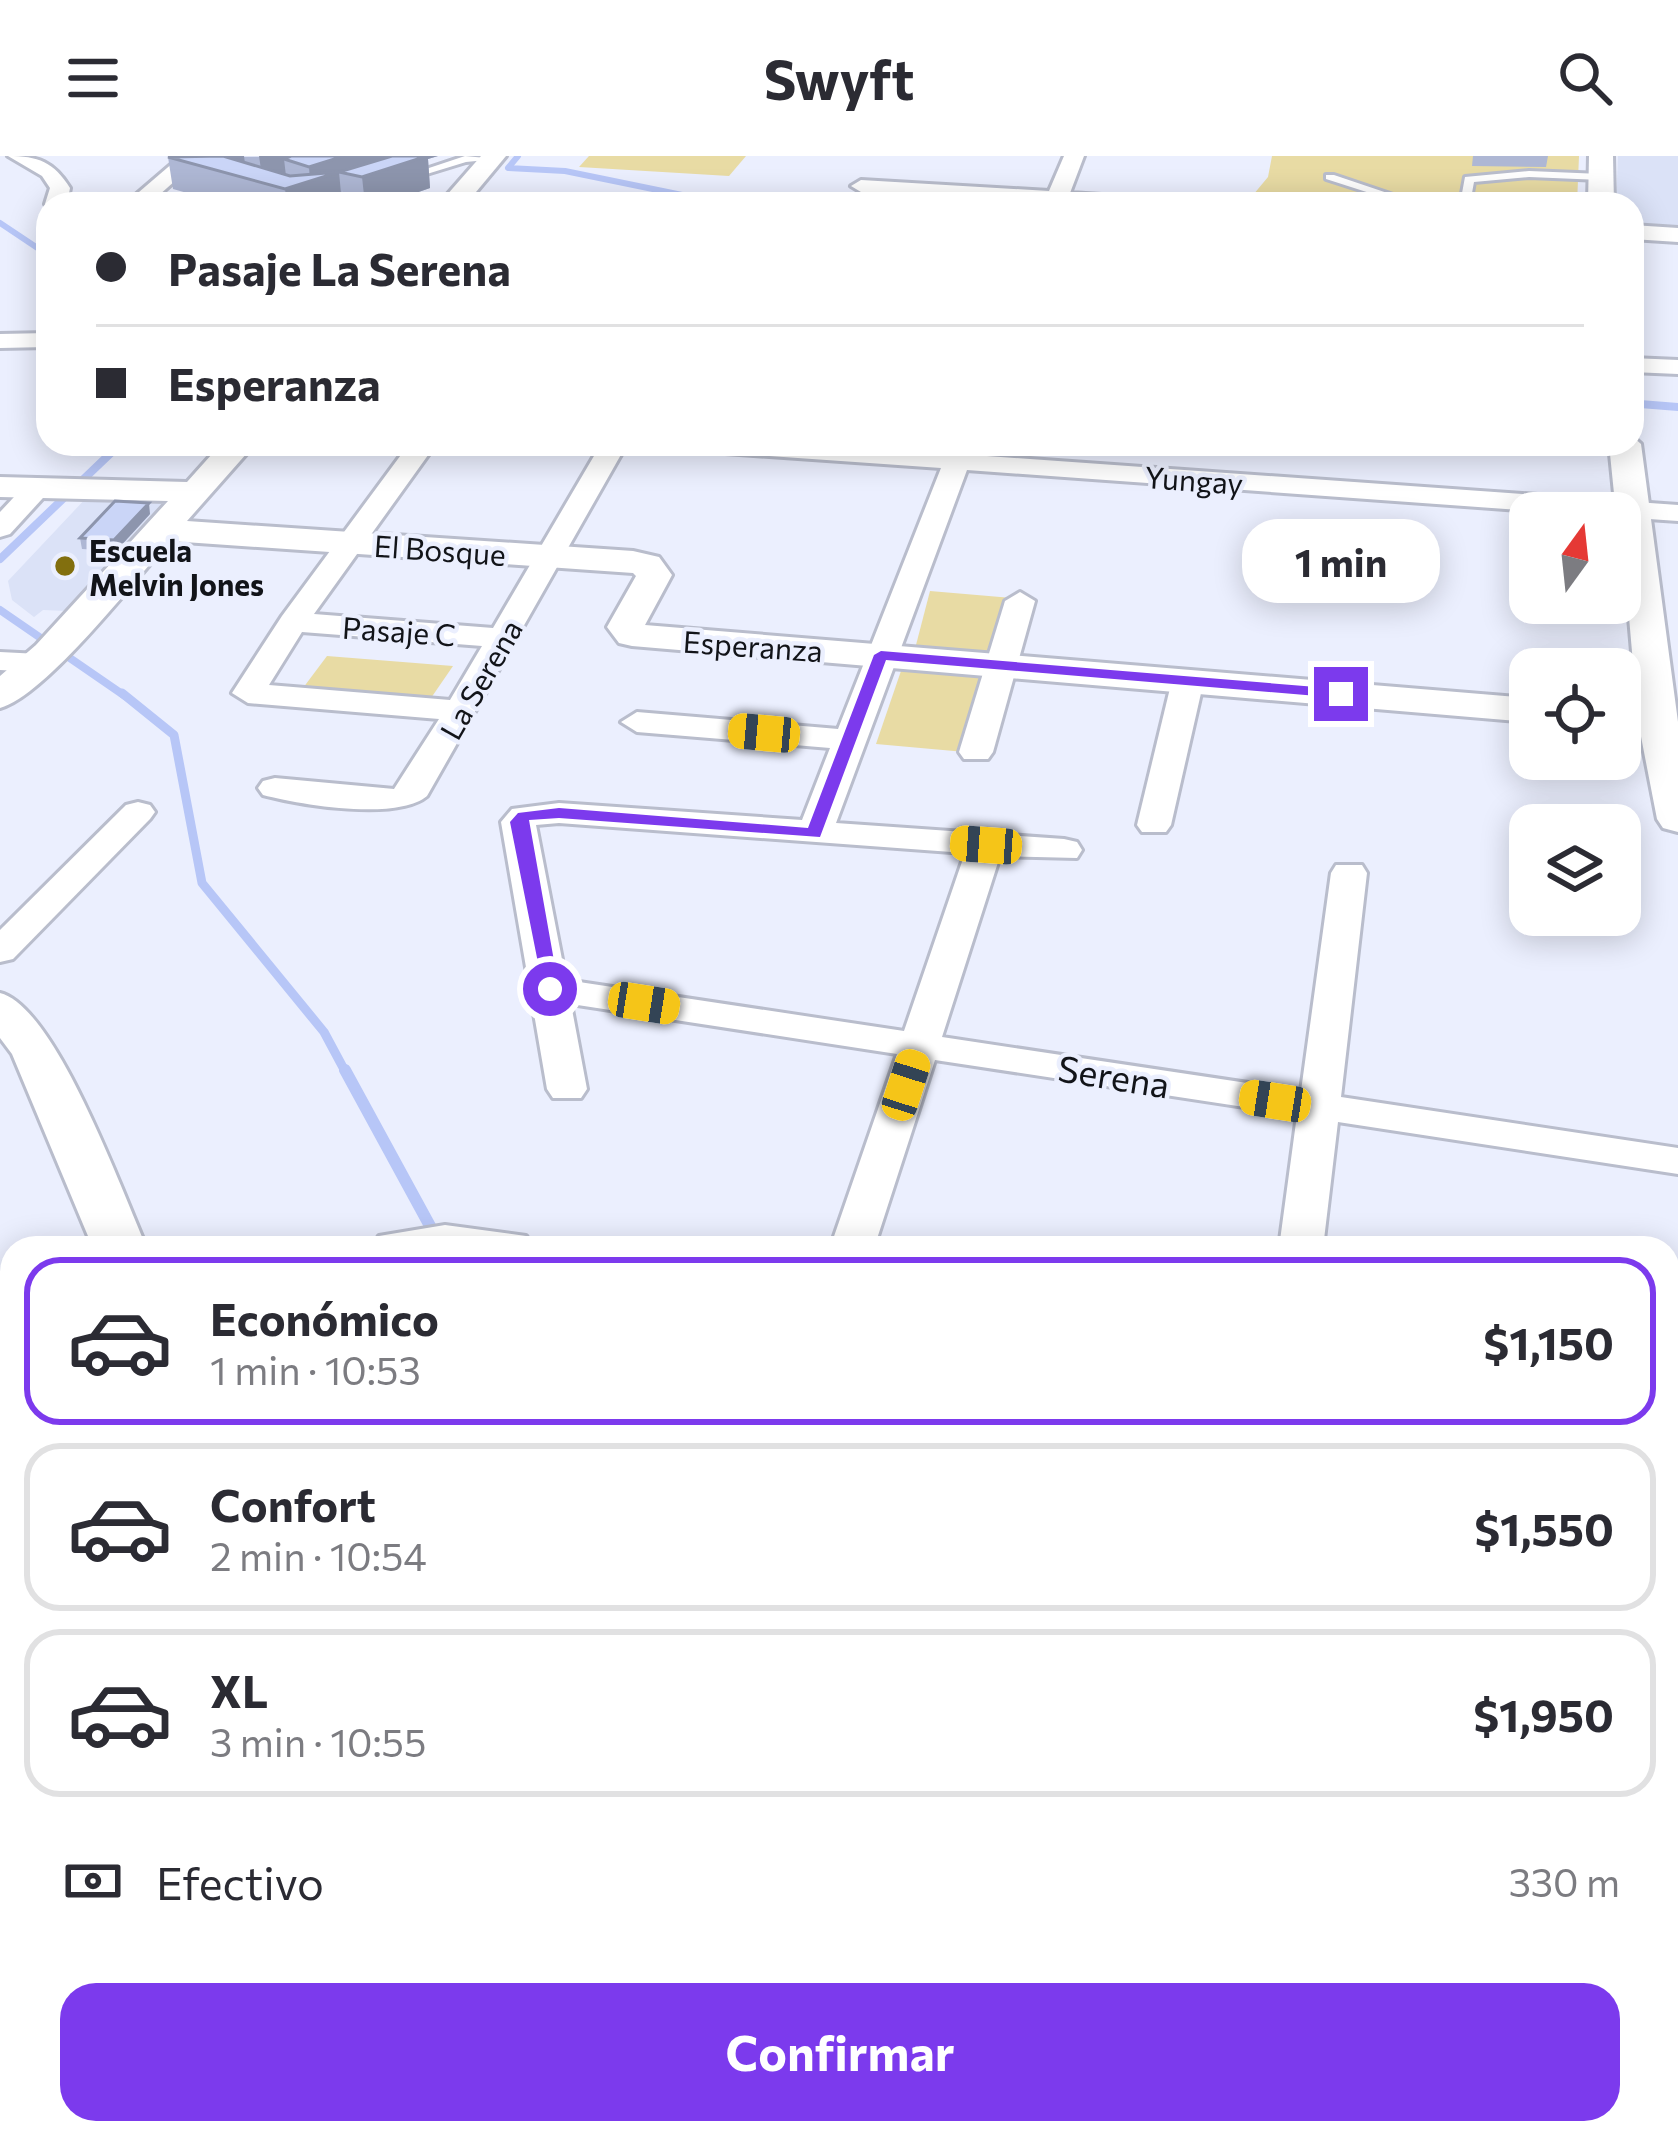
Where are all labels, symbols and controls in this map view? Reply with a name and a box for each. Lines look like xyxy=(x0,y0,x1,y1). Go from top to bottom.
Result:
icon: menu xyxy=(60,45,126,111)
text: Swyft xyxy=(764,45,914,111)
icon: search xyxy=(1552,45,1618,111)
text: Pasaje La Serena xyxy=(168,240,511,295)
text: Esperanza xyxy=(168,355,381,410)
street label: Yungay xyxy=(1144,457,1244,501)
north arrow xyxy=(1509,492,1641,624)
map controls xyxy=(1509,492,1641,936)
callout: 1 min xyxy=(1242,520,1440,604)
street label: El Bosque xyxy=(373,526,507,572)
place label: Escuela Melvin Jones xyxy=(89,531,264,602)
text: 1 min xyxy=(1295,537,1387,585)
marker: Escuela Melvin Jones xyxy=(52,553,78,579)
street label: Pasaje C xyxy=(341,608,457,652)
street label: La Serena xyxy=(431,613,529,745)
street label: Esperanza xyxy=(682,622,824,668)
button: locate xyxy=(1509,648,1641,780)
route end xyxy=(1314,667,1368,721)
car xyxy=(727,712,801,754)
button: layers xyxy=(1509,804,1641,936)
car xyxy=(949,825,1023,865)
route start xyxy=(523,962,577,1016)
car xyxy=(606,980,682,1026)
street label: Serena xyxy=(1055,1044,1173,1106)
car xyxy=(878,1045,934,1125)
car xyxy=(1237,1078,1313,1124)
icon: car xyxy=(66,1287,174,1395)
text: Económico xyxy=(210,1290,439,1345)
text: $1,150 xyxy=(1483,1314,1614,1369)
text: 1 min · 10:53 xyxy=(210,1345,421,1393)
icon: car xyxy=(66,1473,174,1581)
text: Confort xyxy=(210,1476,376,1531)
text: $1,550 xyxy=(1474,1500,1614,1555)
text: 2 min · 10:54 xyxy=(210,1531,427,1579)
icon: car xyxy=(66,1659,174,1767)
text: XL xyxy=(210,1662,268,1717)
text: $1,950 xyxy=(1473,1686,1614,1741)
text: 3 min · 10:55 xyxy=(210,1717,426,1765)
icon: cash xyxy=(60,1848,126,1914)
text: Efectivo xyxy=(156,1854,324,1909)
text: 330 m xyxy=(1509,1857,1620,1905)
button: Confirmar xyxy=(60,1983,1620,2121)

